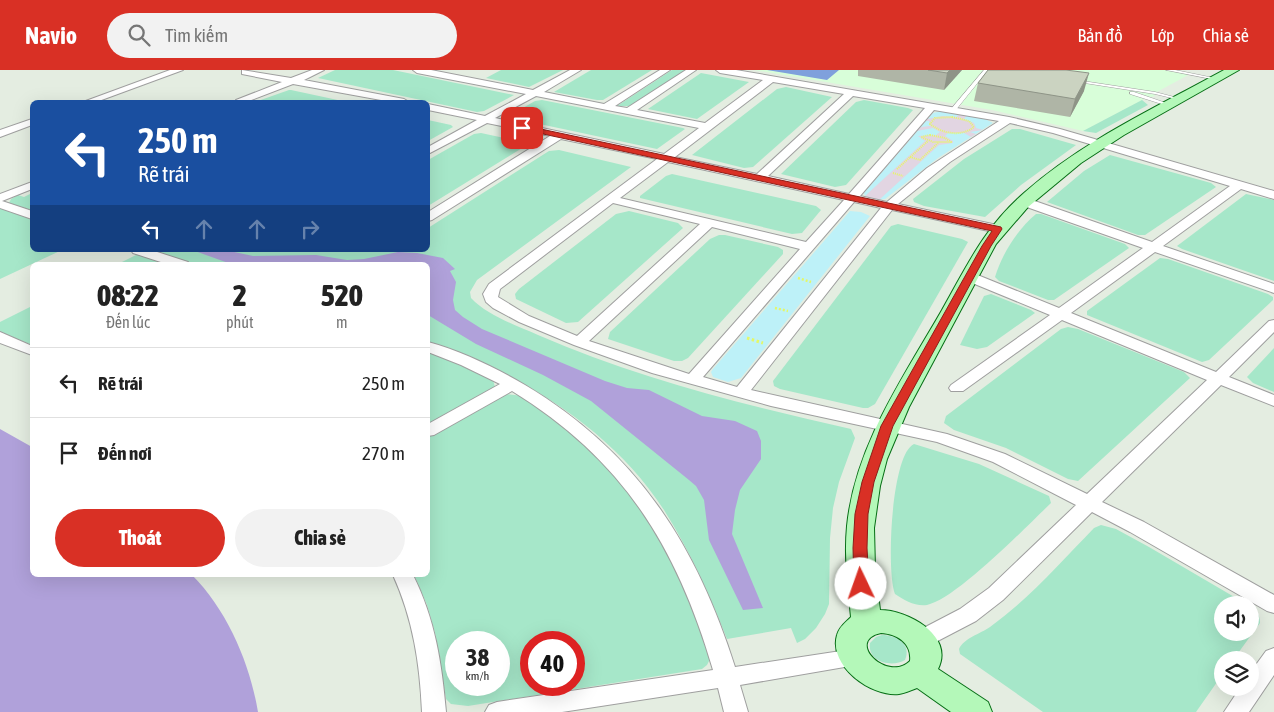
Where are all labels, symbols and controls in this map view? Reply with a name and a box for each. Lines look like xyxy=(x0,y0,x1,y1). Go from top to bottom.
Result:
search box xyxy=(107,13,457,58)
icon: search xyxy=(125,21,153,49)
text: Navio xyxy=(25,22,77,49)
text: Tìm kiếm xyxy=(165,24,228,46)
text: Bản đồ xyxy=(1077,25,1123,46)
text: Lớp xyxy=(1151,25,1175,46)
text: Chia sẻ xyxy=(1203,25,1249,46)
pin xyxy=(501,107,543,149)
icon: arrive xyxy=(508,114,536,142)
icon: left xyxy=(55,120,120,185)
text: 250 m xyxy=(138,120,217,160)
text: Rẽ trái xyxy=(138,161,190,187)
icon: left xyxy=(137,215,165,243)
icon: ahead xyxy=(190,215,218,243)
icon: ahead xyxy=(243,215,271,243)
icon: right xyxy=(296,215,324,243)
text: 08:22 xyxy=(97,278,159,312)
text: 2 xyxy=(233,278,247,312)
text: 520 xyxy=(321,278,363,312)
text: Đến lúc xyxy=(106,313,150,331)
text: phút xyxy=(226,313,254,331)
text: m xyxy=(336,313,348,331)
icon: left xyxy=(55,369,83,397)
text: Rẽ trái xyxy=(98,372,143,394)
text: 250 m xyxy=(362,372,405,394)
icon: arrive xyxy=(55,439,83,467)
text: Đến nơi xyxy=(98,442,152,464)
text: 270 m xyxy=(362,442,405,464)
button: Thoát xyxy=(55,509,225,567)
button: Chia sẻ xyxy=(235,509,405,567)
position arrow xyxy=(834,557,886,609)
map controls xyxy=(1214,596,1259,696)
button: sound xyxy=(1214,596,1259,641)
speed limit sign: 40 xyxy=(520,631,585,696)
text: 38 xyxy=(466,643,489,671)
button: layers xyxy=(1214,651,1259,696)
text: km/h xyxy=(466,669,489,683)

